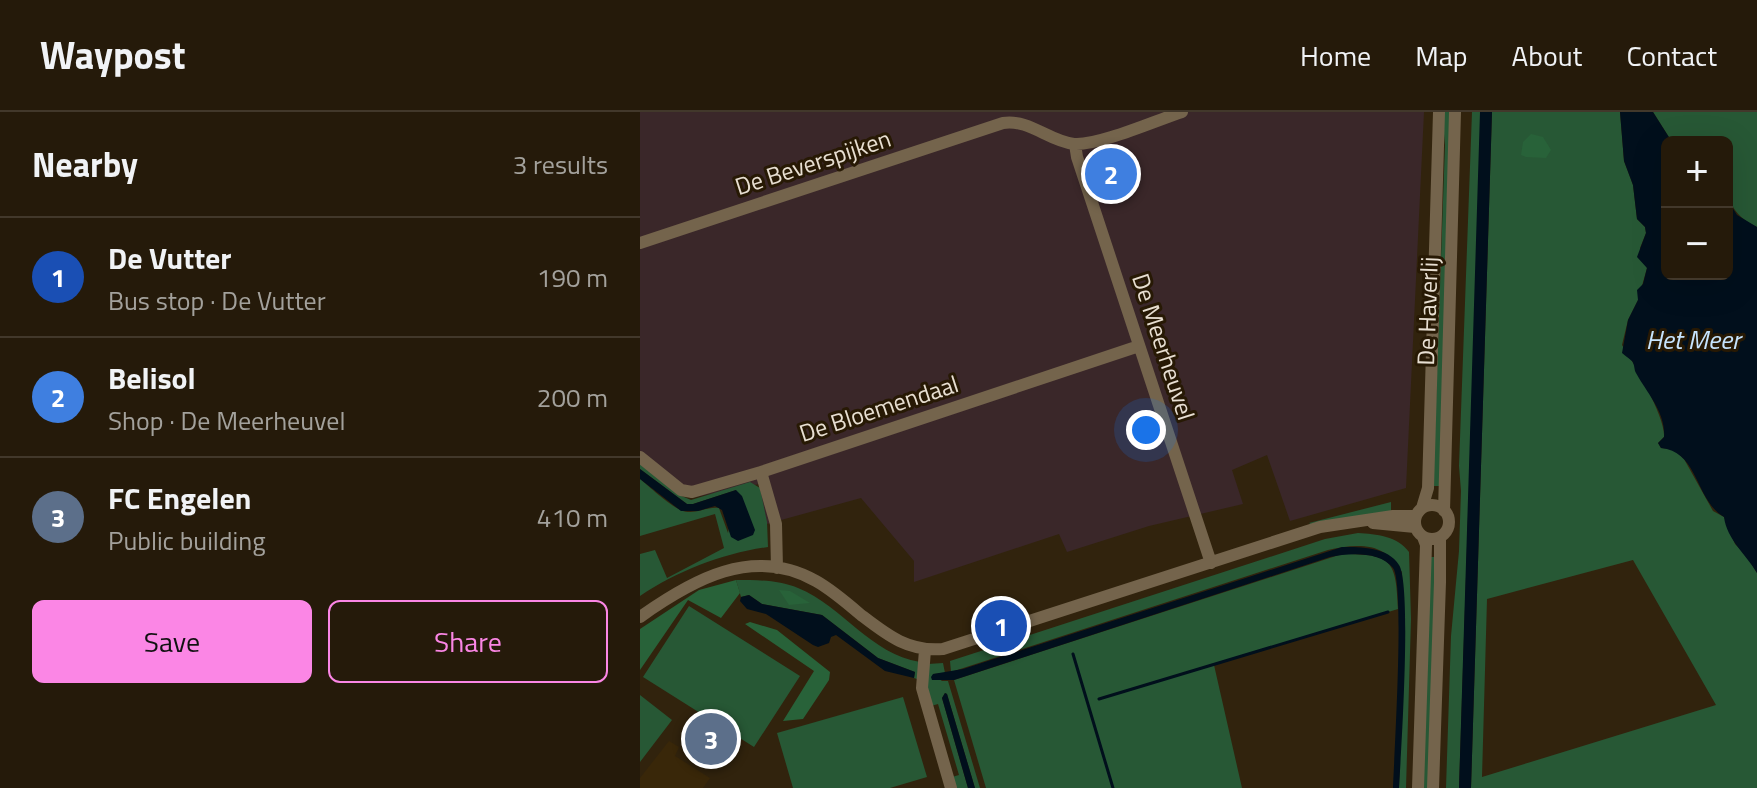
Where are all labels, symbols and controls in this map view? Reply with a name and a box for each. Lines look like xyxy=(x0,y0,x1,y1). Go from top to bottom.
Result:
text: Waypost xyxy=(40,26,186,84)
text: Home xyxy=(1300,34,1371,77)
text: Map xyxy=(1415,34,1468,77)
text: About xyxy=(1512,34,1582,77)
text: Contact xyxy=(1626,34,1717,77)
street label: De Beverspijken xyxy=(730,120,895,204)
map controls xyxy=(1661,136,1733,280)
button: + xyxy=(1661,136,1733,208)
text: Nearby xyxy=(32,138,138,190)
pin: 2 xyxy=(1085,144,1137,204)
text: 3 results xyxy=(513,145,608,184)
button: − xyxy=(1661,208,1733,280)
text: De Vutter xyxy=(108,235,232,281)
street label: De Haverlij xyxy=(1407,256,1447,366)
text: 1 xyxy=(51,258,65,297)
text: 190 m xyxy=(537,258,608,297)
street label: De Meerheuvel xyxy=(1123,269,1205,425)
text: Bus stop · De Vutter xyxy=(108,281,326,320)
water label: Het Meer xyxy=(1646,320,1743,359)
text: Belisol xyxy=(108,355,196,401)
street label: De Bloemendaal xyxy=(794,365,963,451)
text: 2 xyxy=(51,378,65,417)
text: 200 m xyxy=(537,378,608,417)
text: Shop · De Meerheuvel xyxy=(108,401,345,440)
your location xyxy=(1126,410,1166,450)
text: FC Engelen xyxy=(108,475,251,521)
text: 3 xyxy=(51,498,65,537)
text: 410 m xyxy=(537,498,608,537)
text: Public building xyxy=(108,521,266,560)
pin: 1 xyxy=(975,596,1027,656)
button: Save xyxy=(32,600,312,683)
button: Share xyxy=(328,600,608,683)
pin: 3 xyxy=(685,709,737,769)

